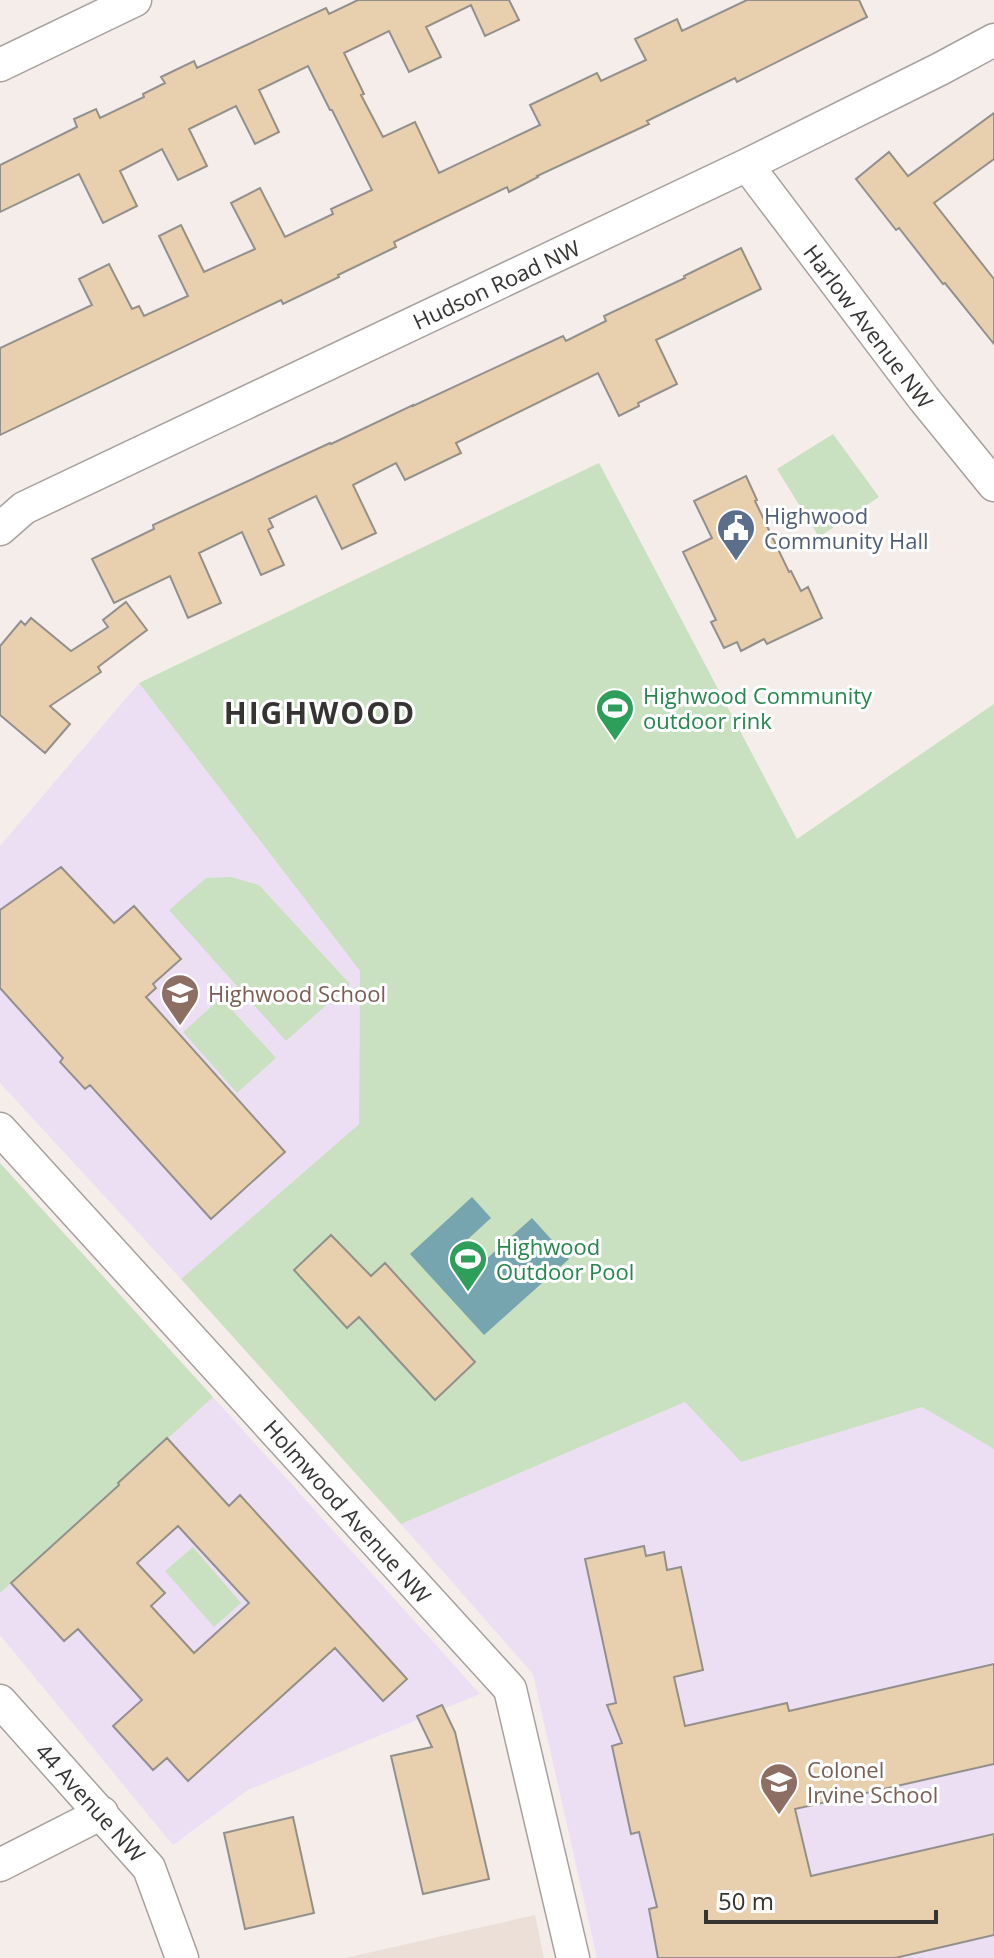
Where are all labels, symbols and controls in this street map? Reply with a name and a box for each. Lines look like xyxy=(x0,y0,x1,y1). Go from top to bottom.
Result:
street label: Hudson Road NW xyxy=(408,232,584,336)
street label: Harlow Avenue NW xyxy=(797,238,941,414)
place label: Highwood Community Hall xyxy=(764,500,929,555)
public building icon: Highwood Community Hall xyxy=(715,507,757,562)
place label: Highwood Community outdoor rink xyxy=(643,680,873,735)
sports icon: Highwood Community outdoor rink xyxy=(594,687,636,742)
district label: HIGHWOOD xyxy=(224,692,416,733)
school or university icon: Highwood School xyxy=(159,972,201,1027)
place label: Highwood School xyxy=(208,978,386,1008)
place label: Highwood Outdoor Pool xyxy=(496,1231,634,1286)
sports icon: Highwood Outdoor Pool xyxy=(447,1238,489,1293)
street label: Holmwood Avenue NW xyxy=(257,1413,439,1609)
street label: 44 Avenue NW xyxy=(30,1736,152,1868)
place label: Colonel Irvine School xyxy=(807,1754,938,1809)
school or university icon: Colonel Irvine School xyxy=(758,1761,800,1816)
scale bar xyxy=(706,1874,936,1924)
text: 50 m xyxy=(718,1884,774,1917)

